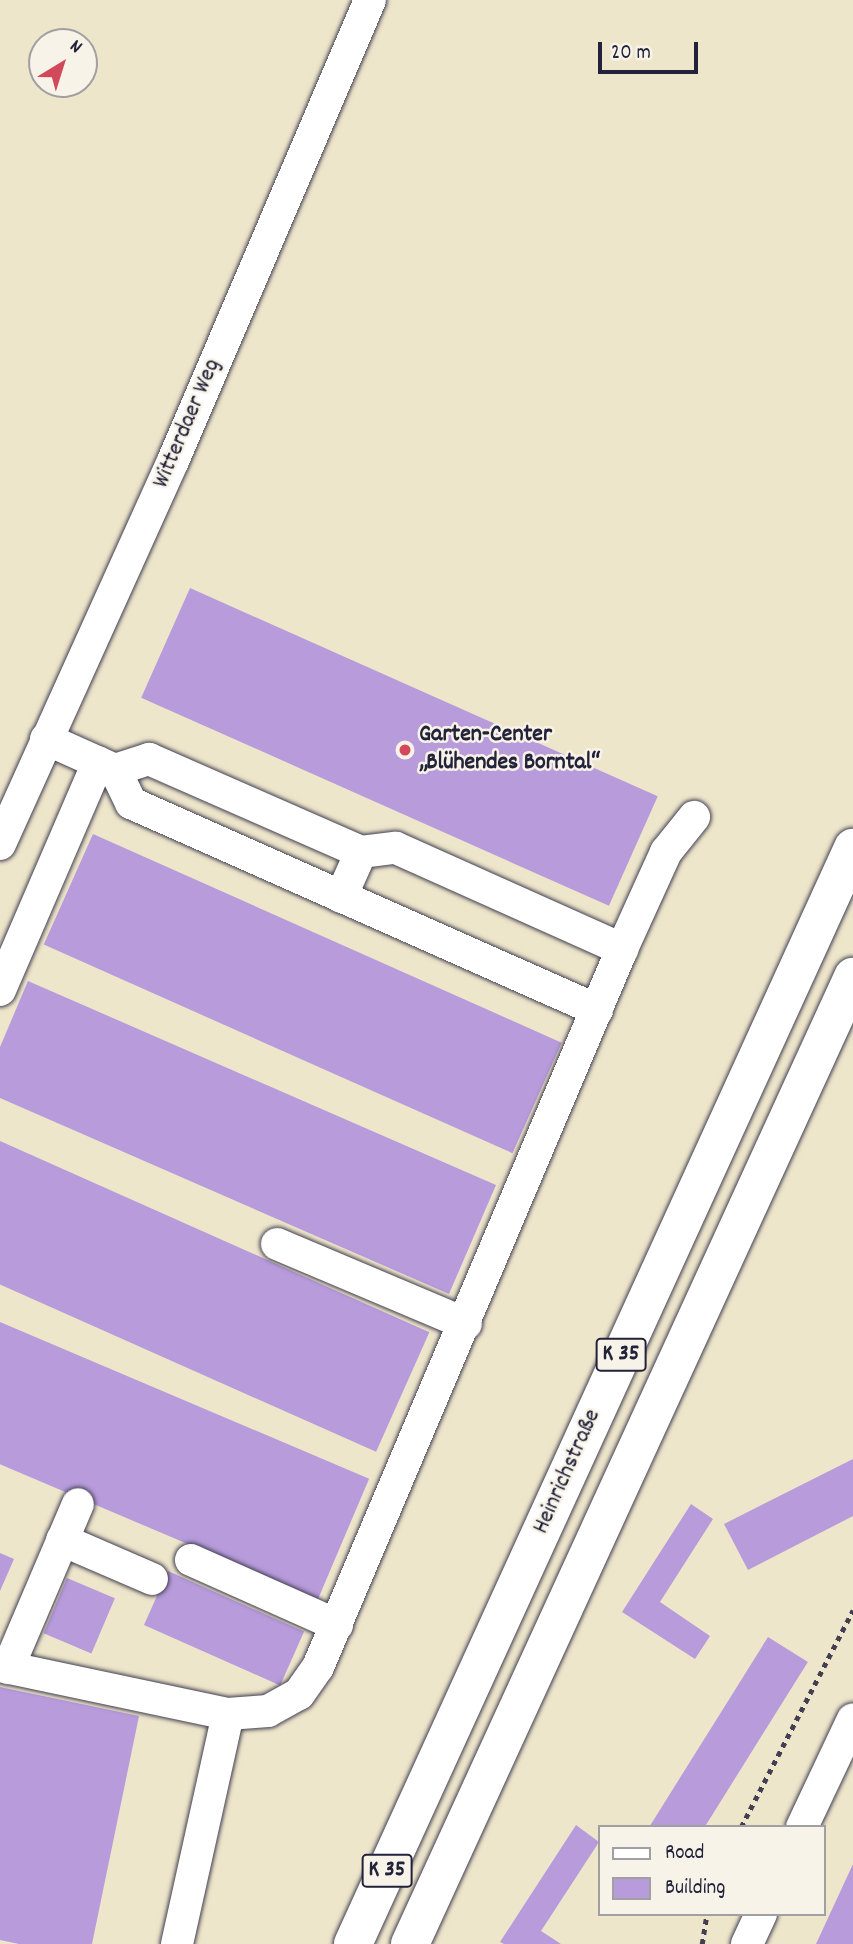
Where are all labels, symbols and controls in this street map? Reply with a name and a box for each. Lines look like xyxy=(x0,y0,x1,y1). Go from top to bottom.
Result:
north arrow xyxy=(28,28,98,98)
scale bar xyxy=(601,28,701,72)
text: N xyxy=(63,34,87,61)
text: 20 m xyxy=(611,39,651,69)
street label: Witterdaer Weg xyxy=(148,355,228,493)
place label: Garten-Center „Blühendes Borntal“ xyxy=(419,722,601,778)
marker: Garten-Center „Blühendes Borntal“ xyxy=(397,742,413,758)
road number: K 35 xyxy=(595,1336,647,1374)
street label: Heinrichstraße xyxy=(528,1405,608,1539)
legend xyxy=(598,1825,825,1916)
text: Road xyxy=(665,1839,704,1869)
road number: K 35 xyxy=(361,1852,413,1890)
text: Building xyxy=(665,1874,725,1904)

